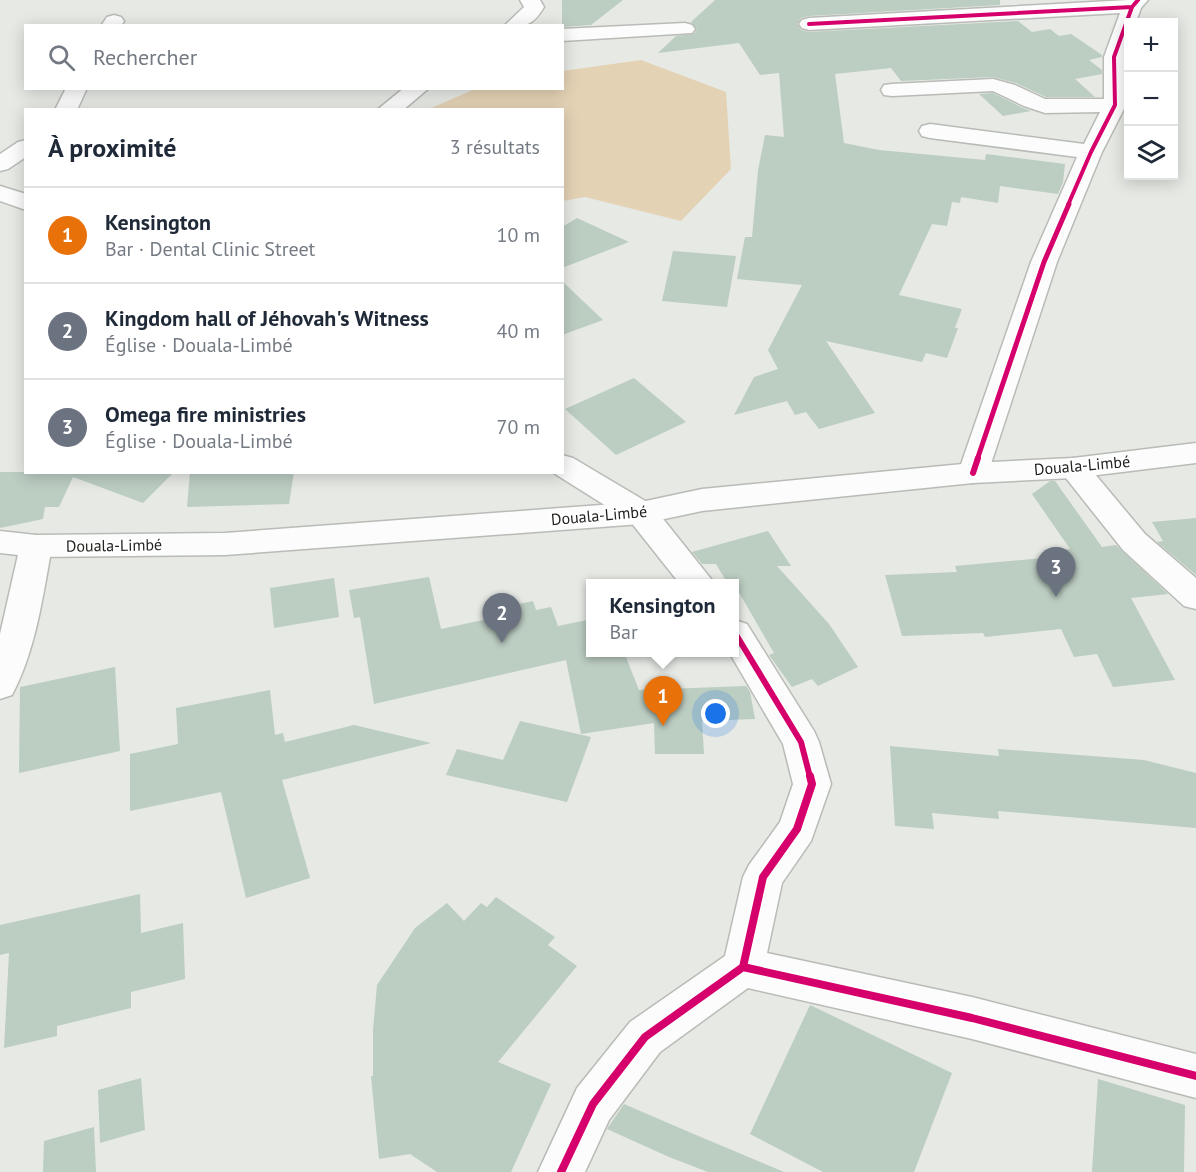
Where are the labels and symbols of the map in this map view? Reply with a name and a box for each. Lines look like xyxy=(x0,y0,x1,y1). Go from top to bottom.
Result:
street label: Douala-Limbé xyxy=(1033,451,1131,479)
street label: Douala-Limbé xyxy=(550,501,648,529)
street label: Douala-Limbé xyxy=(66,534,162,556)
pin: 3 xyxy=(1036,548,1076,597)
pin: 2 xyxy=(482,594,522,643)
pin: 1 xyxy=(644,676,682,726)
your location xyxy=(701,699,730,728)

